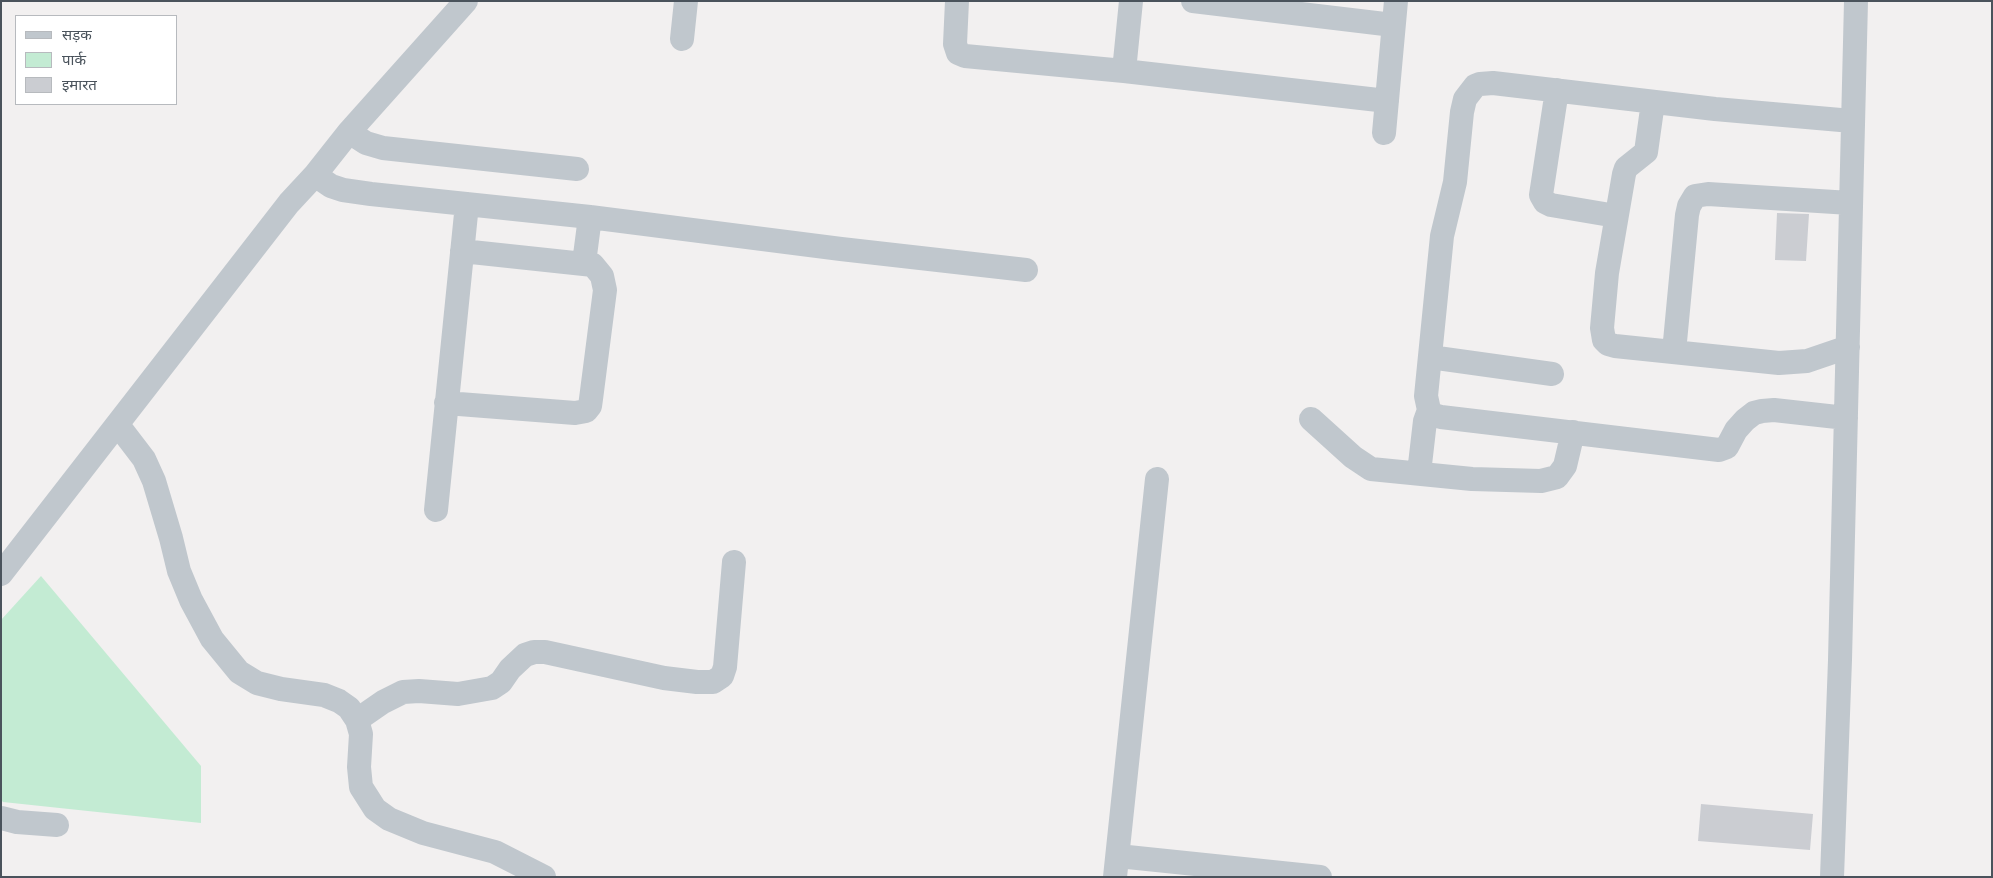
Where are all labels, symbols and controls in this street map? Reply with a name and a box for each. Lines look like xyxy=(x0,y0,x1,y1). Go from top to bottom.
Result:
legend xyxy=(15,15,178,105)
text: सड़क xyxy=(62,23,92,46)
text: पार्क xyxy=(62,48,86,71)
text: इमारत xyxy=(62,73,97,96)

